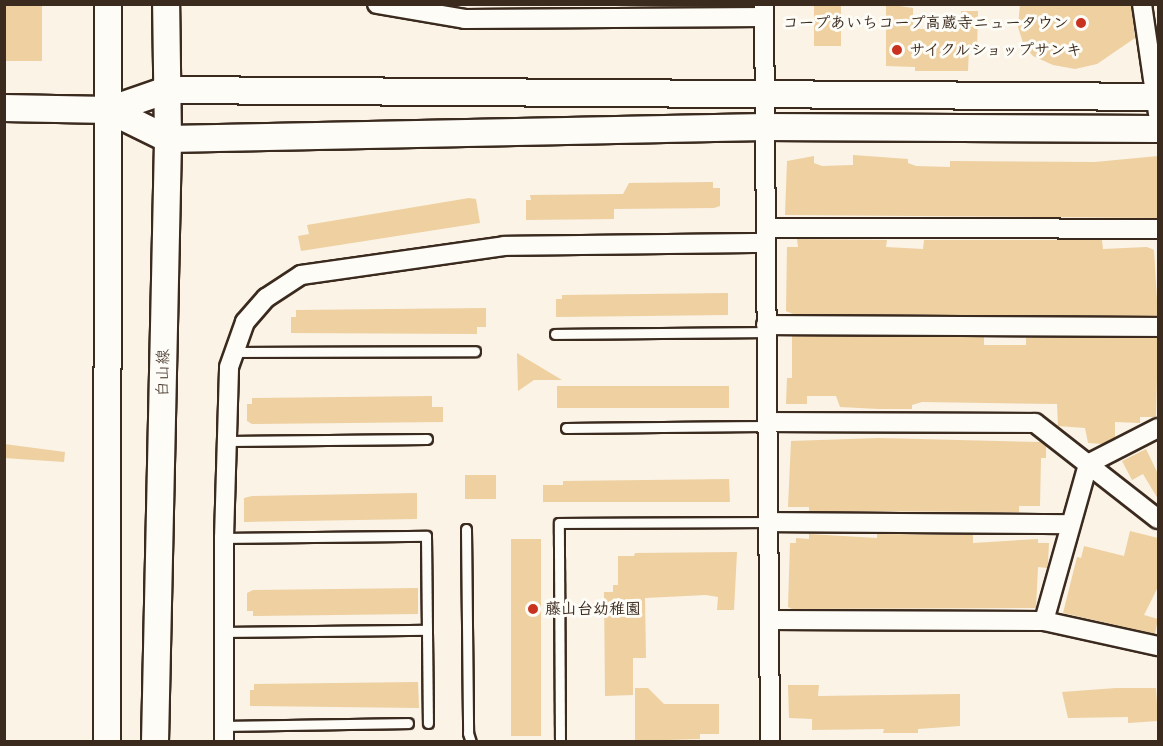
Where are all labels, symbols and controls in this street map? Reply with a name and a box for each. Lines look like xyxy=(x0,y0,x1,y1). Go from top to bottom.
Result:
place label: コープあいちコープ高蔵寺ニュータウン xyxy=(781,13,1069,33)
marker: コープあいちコープ高蔵寺ニュータウン xyxy=(1074,16,1088,30)
place label: サイクルショップサンキ xyxy=(909,40,1085,60)
marker: サイクルショップサンキ xyxy=(890,43,904,57)
street label: 白山線 xyxy=(153,349,173,397)
place label: 藤山台幼稚園 xyxy=(545,599,641,619)
marker: 藤山台幼稚園 xyxy=(526,602,540,616)

